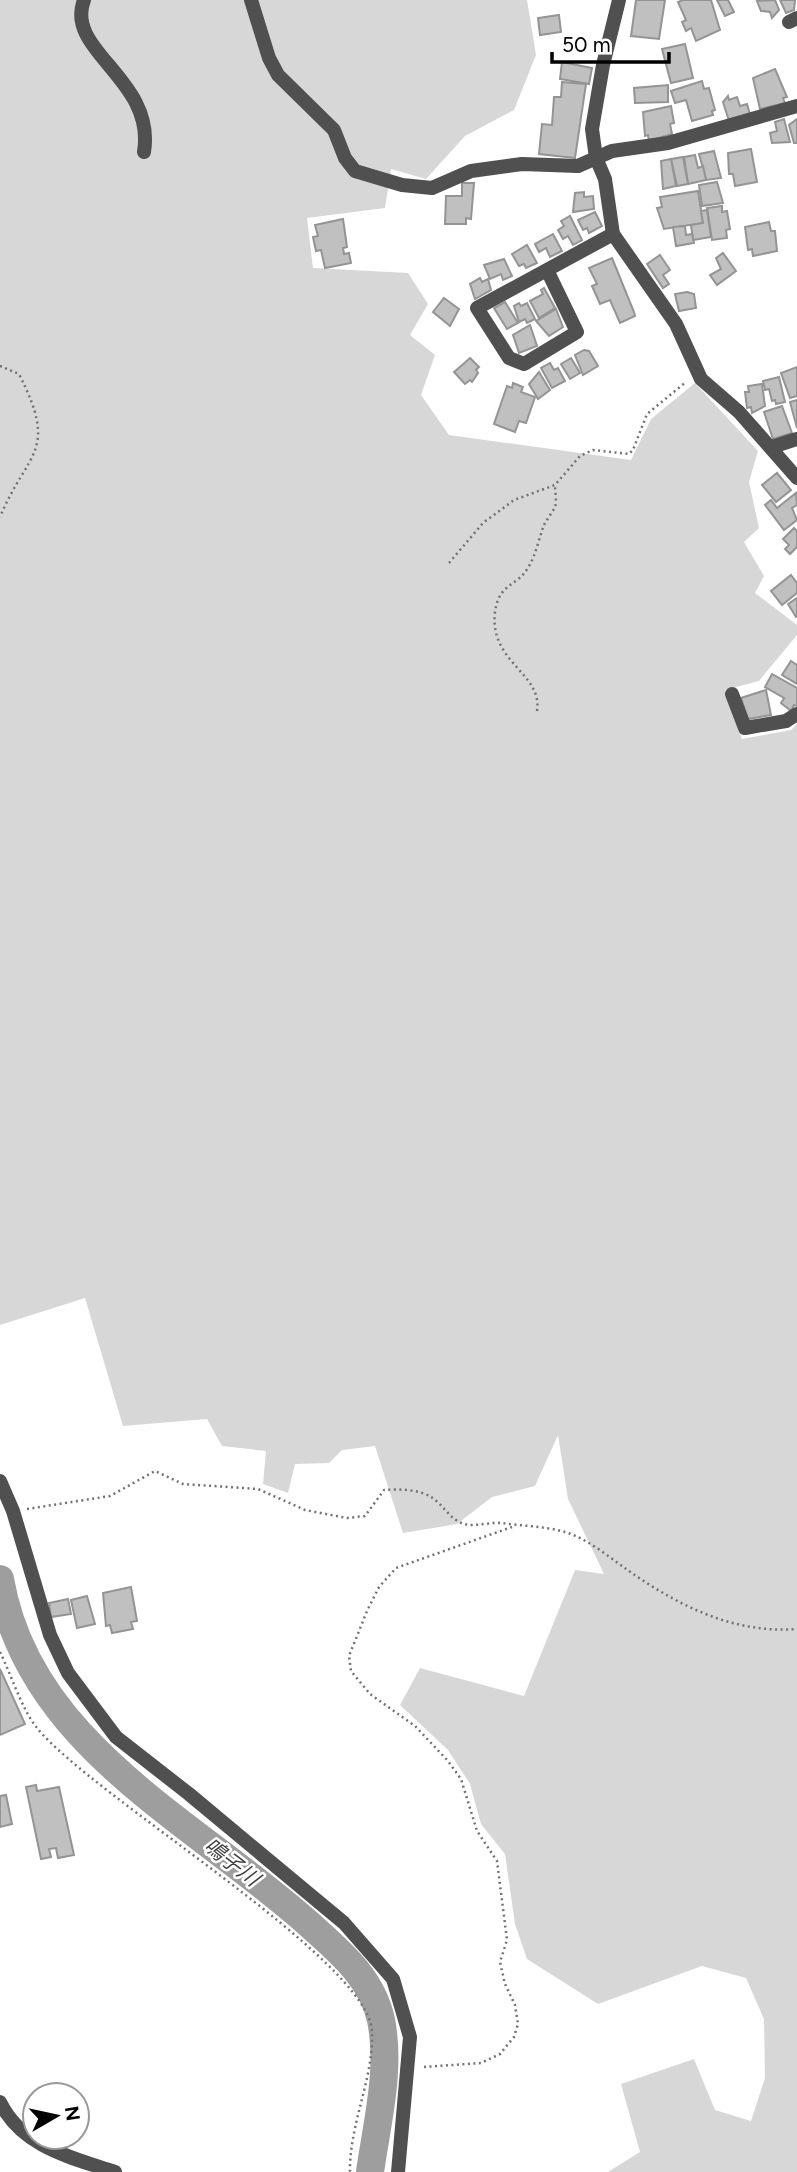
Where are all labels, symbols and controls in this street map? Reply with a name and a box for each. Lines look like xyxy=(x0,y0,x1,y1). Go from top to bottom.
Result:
scale bar xyxy=(552,21,669,65)
text: 50 m xyxy=(562,32,611,57)
water label: 鳴子川 xyxy=(199,1833,266,1892)
north arrow xyxy=(21,2081,91,2151)
text: N xyxy=(60,2104,85,2122)

